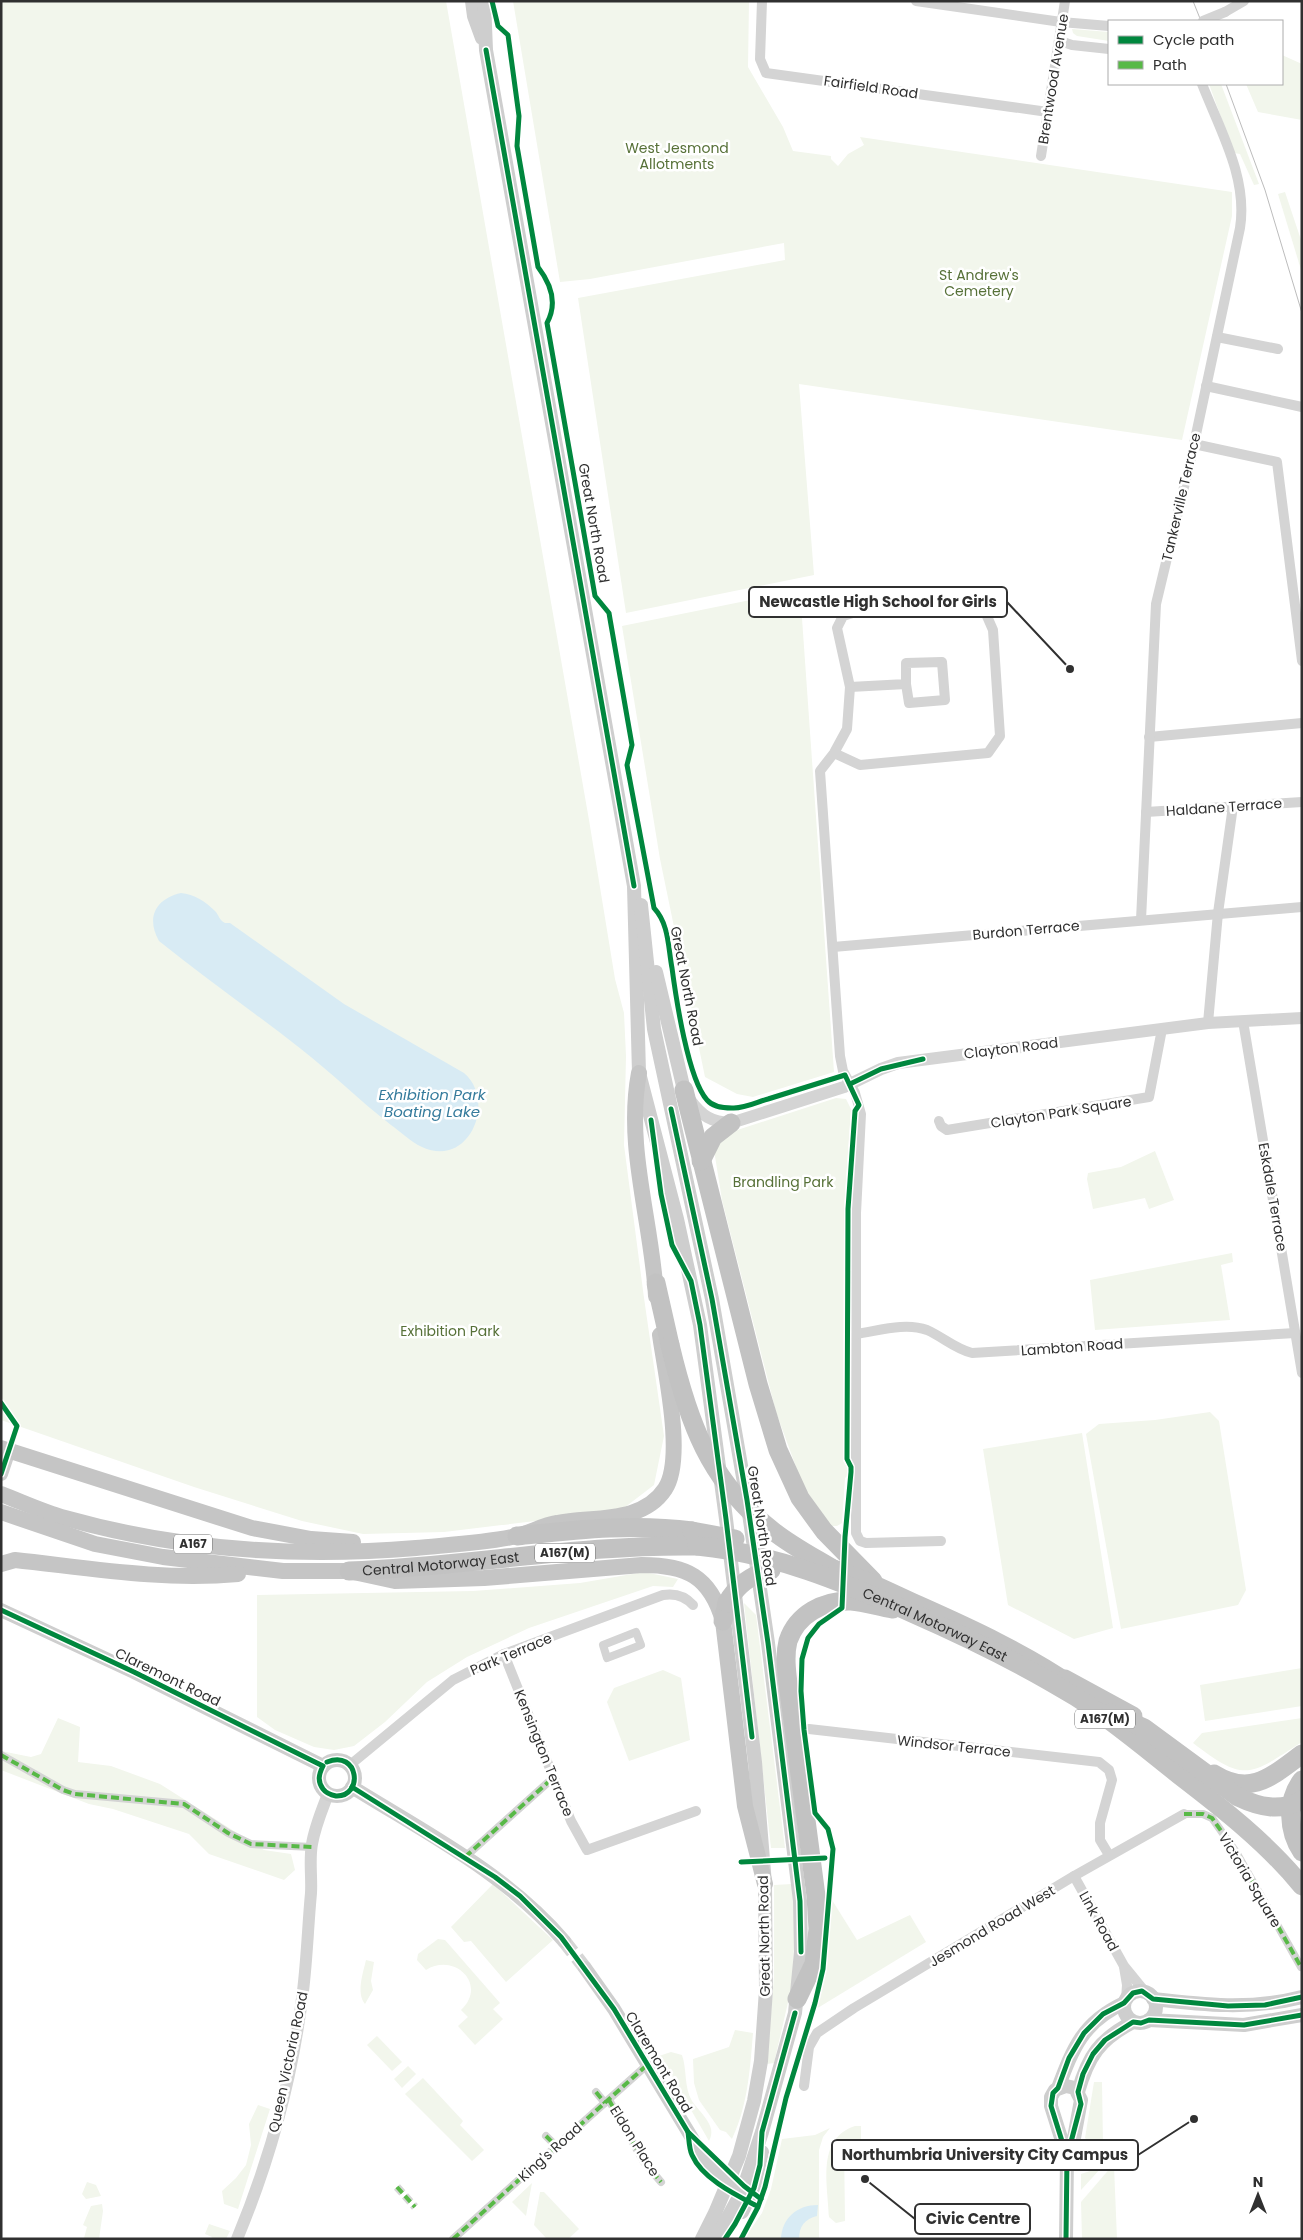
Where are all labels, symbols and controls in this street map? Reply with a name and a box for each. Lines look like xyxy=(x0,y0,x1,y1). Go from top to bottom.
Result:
street label: Brentwood Avenue xyxy=(1033,12,1073,146)
legend xyxy=(1108,20,1283,85)
text: Cycle path xyxy=(1153,29,1234,50)
text: Path xyxy=(1153,54,1187,75)
street label: Fairfield Road xyxy=(823,70,919,104)
park label: West Jesmond Allotments xyxy=(625,138,729,174)
park label: St Andrew's Cemetery xyxy=(939,265,1019,301)
street label: Tankerville Terrace xyxy=(1157,431,1206,563)
street label: Great North Road xyxy=(574,462,614,584)
callout: Newcastle High School for Girls xyxy=(749,587,1007,617)
text: Newcastle High School for Girls xyxy=(759,591,997,612)
street label: Haldane Terrace xyxy=(1165,793,1283,821)
street label: Burdon Terrace xyxy=(972,915,1081,945)
street label: Great North Road xyxy=(666,925,708,1047)
street label: Clayton Road xyxy=(963,1032,1059,1064)
water label: Exhibition Park Boating Lake xyxy=(379,1084,487,1122)
street label: Clayton Park Square xyxy=(989,1091,1133,1133)
street label: Eskdale Terrace xyxy=(1254,1141,1292,1253)
park label: Brandling Park xyxy=(733,1172,834,1192)
park label: Exhibition Park xyxy=(400,1321,500,1341)
street label: Lambton Road xyxy=(1020,1333,1124,1361)
street label: Great North Road xyxy=(743,1465,781,1587)
road number: A167 xyxy=(174,1535,212,1554)
road number: A167(M) xyxy=(535,1544,595,1562)
street label: Central Motorway East xyxy=(362,1547,520,1580)
street label: Central Motorway East xyxy=(860,1583,1011,1667)
street label: Park Terrace xyxy=(467,1628,555,1680)
street label: Claremont Road xyxy=(112,1643,224,1711)
street label: Kensington Terrace xyxy=(509,1687,579,1820)
road number: A167(M) xyxy=(1075,1710,1135,1728)
street label: Windsor Terrace xyxy=(896,1730,1012,1762)
street label: Victoria Square xyxy=(1214,1829,1286,1931)
street label: Great North Road xyxy=(753,1875,775,1997)
street label: Jesmond Road West xyxy=(925,1880,1059,1972)
street label: Link Road xyxy=(1074,1887,1124,1955)
street label: Queen Victoria Road xyxy=(263,1990,313,2134)
street label: Claremont Road xyxy=(621,2007,697,2117)
street label: Eldon Place xyxy=(605,2102,665,2180)
street label: King's Road xyxy=(514,2118,586,2186)
callout: Northumbria University City Campus xyxy=(832,2140,1138,2170)
text: Northumbria University City Campus xyxy=(842,2144,1128,2165)
north arrow xyxy=(1233,2170,1283,2220)
text: N xyxy=(1253,2172,1263,2192)
callout: Civic Centre xyxy=(915,2204,1030,2234)
text: Civic Centre xyxy=(926,2208,1020,2229)

